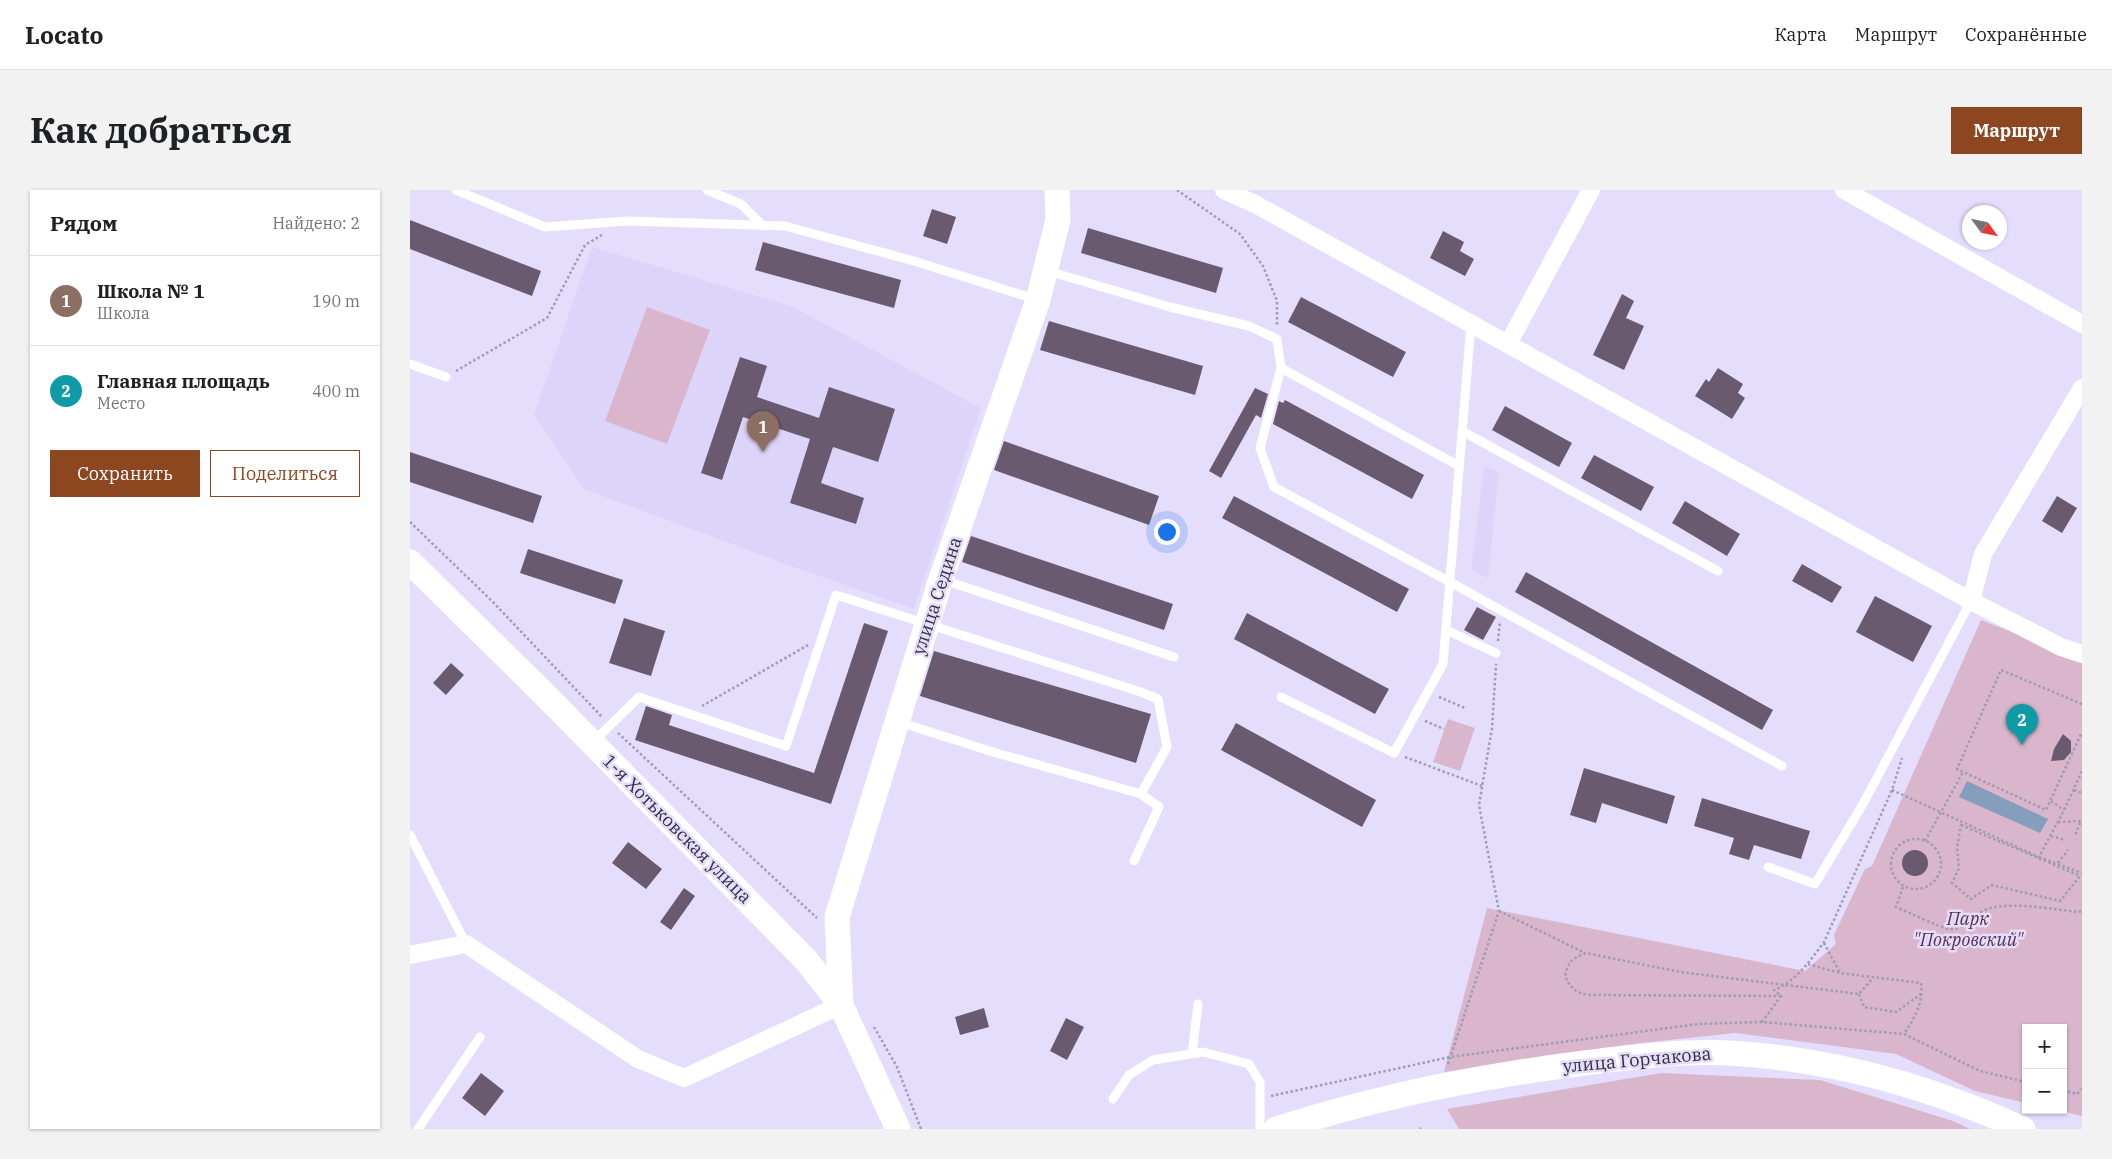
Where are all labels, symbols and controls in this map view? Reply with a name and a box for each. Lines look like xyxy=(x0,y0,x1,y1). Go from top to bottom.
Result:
text: Locato xyxy=(25,19,103,51)
text: Карта xyxy=(1774,23,1827,46)
text: Маршрут xyxy=(1855,23,1937,46)
text: Сохранённые xyxy=(1965,23,2087,46)
text: Как добраться xyxy=(30,107,292,153)
button: Маршрут xyxy=(1951,107,2082,154)
north arrow xyxy=(1962,205,2007,250)
text: Рядом xyxy=(50,209,118,237)
text: Найдено: 2 xyxy=(272,213,360,233)
text: Школа № 1 xyxy=(97,279,205,303)
text: 1 xyxy=(61,291,71,311)
text: 190 m xyxy=(312,291,360,311)
text: Школа xyxy=(97,303,150,323)
text: Главная площадь xyxy=(97,369,270,393)
text: 2 xyxy=(61,381,71,401)
text: 400 m xyxy=(312,381,360,401)
text: Место xyxy=(97,393,145,413)
pin: 1 xyxy=(747,411,779,452)
button: Сохранить xyxy=(50,450,200,497)
button: Поделиться xyxy=(210,450,360,497)
your location xyxy=(1154,519,1180,545)
street label: улица Седина xyxy=(907,534,967,658)
pin: 2 xyxy=(2006,704,2038,745)
street label: 1-я Хотьковская улица xyxy=(598,749,757,908)
park label: Парк "Покровский" xyxy=(1913,907,2024,951)
map controls xyxy=(2022,1024,2067,1114)
button: + xyxy=(2022,1024,2067,1069)
street label: улица Горчакова xyxy=(1562,1042,1712,1077)
button: − xyxy=(2022,1069,2067,1114)

